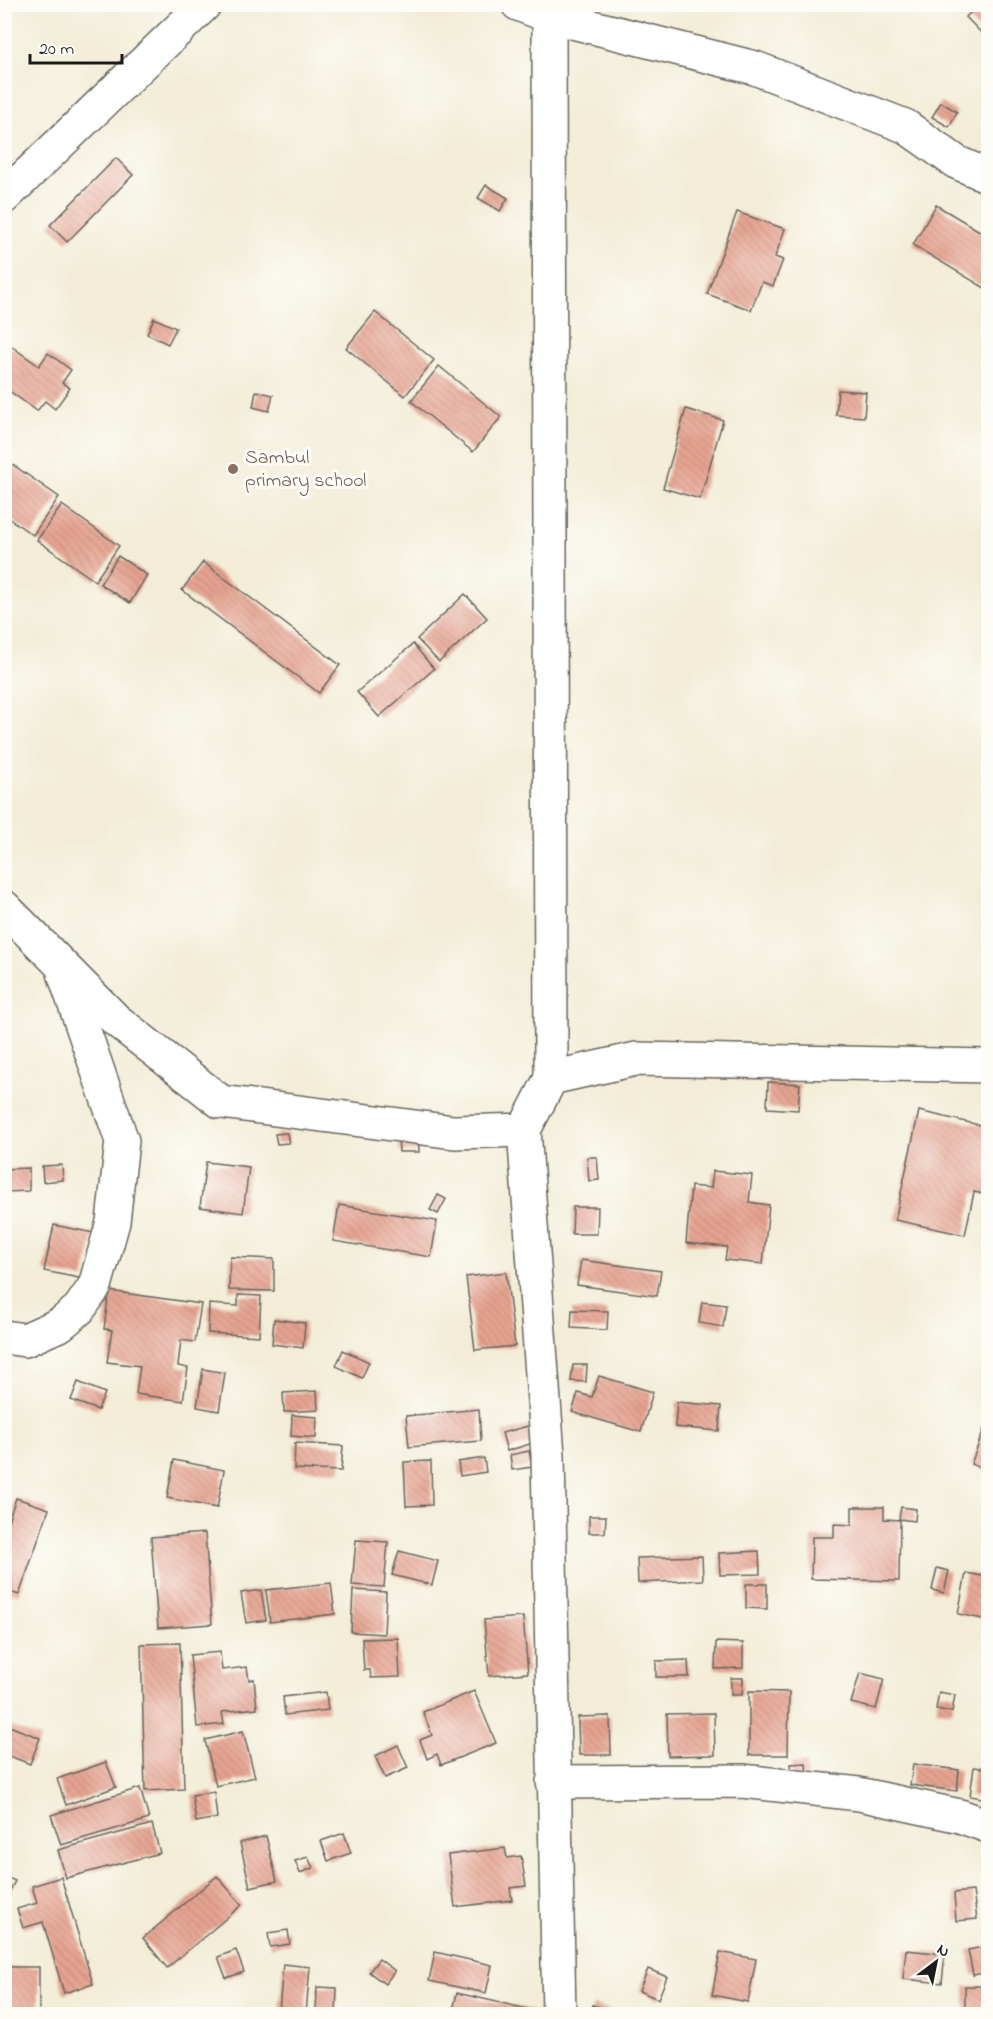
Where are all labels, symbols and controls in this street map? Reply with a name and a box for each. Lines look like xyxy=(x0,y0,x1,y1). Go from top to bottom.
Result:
scale bar xyxy=(30,27,122,65)
text: 20 m xyxy=(39,37,74,63)
place label: Sambul primary school xyxy=(245,444,366,496)
marker: Sambul primary school xyxy=(226,462,240,476)
north arrow xyxy=(906,1932,966,1992)
text: N xyxy=(932,1938,954,1964)

